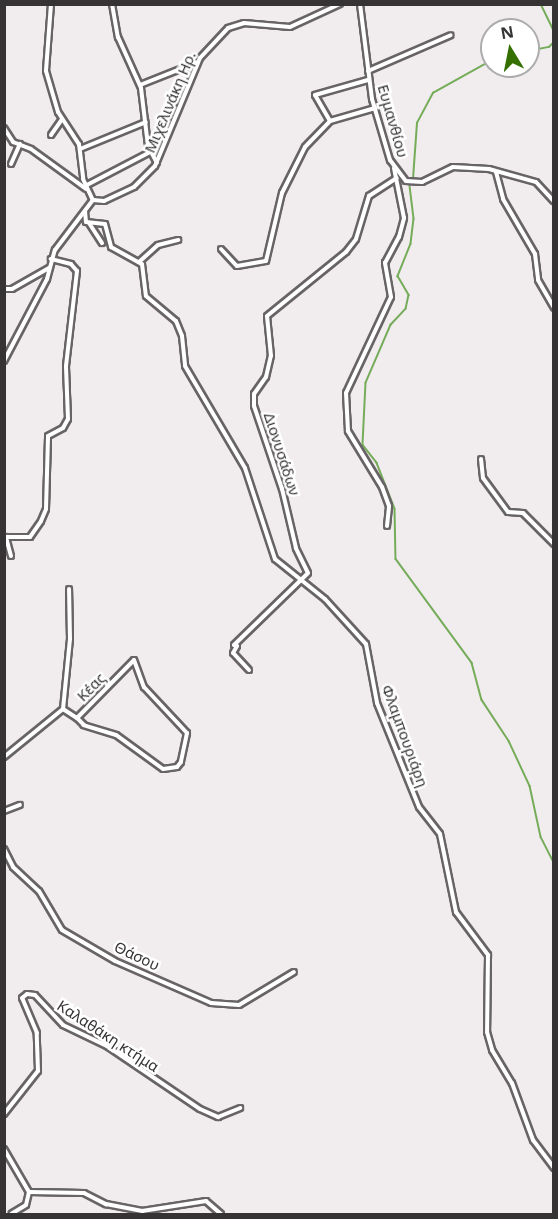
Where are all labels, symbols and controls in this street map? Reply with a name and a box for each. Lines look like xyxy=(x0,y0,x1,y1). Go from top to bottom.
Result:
north arrow xyxy=(480,18,540,78)
text: N xyxy=(499,20,516,44)
street label: Μιχελινάκη Ηρ. xyxy=(141,49,199,155)
street label: Ευμανθίου xyxy=(374,82,412,160)
street label: Διονυσάδων xyxy=(260,410,304,498)
street label: Κέας xyxy=(73,669,109,705)
street label: Φλαμπουριάρη xyxy=(378,682,432,790)
street label: Θάσου xyxy=(112,938,162,974)
street label: Καλαθάκη κτήμα xyxy=(54,996,162,1076)

